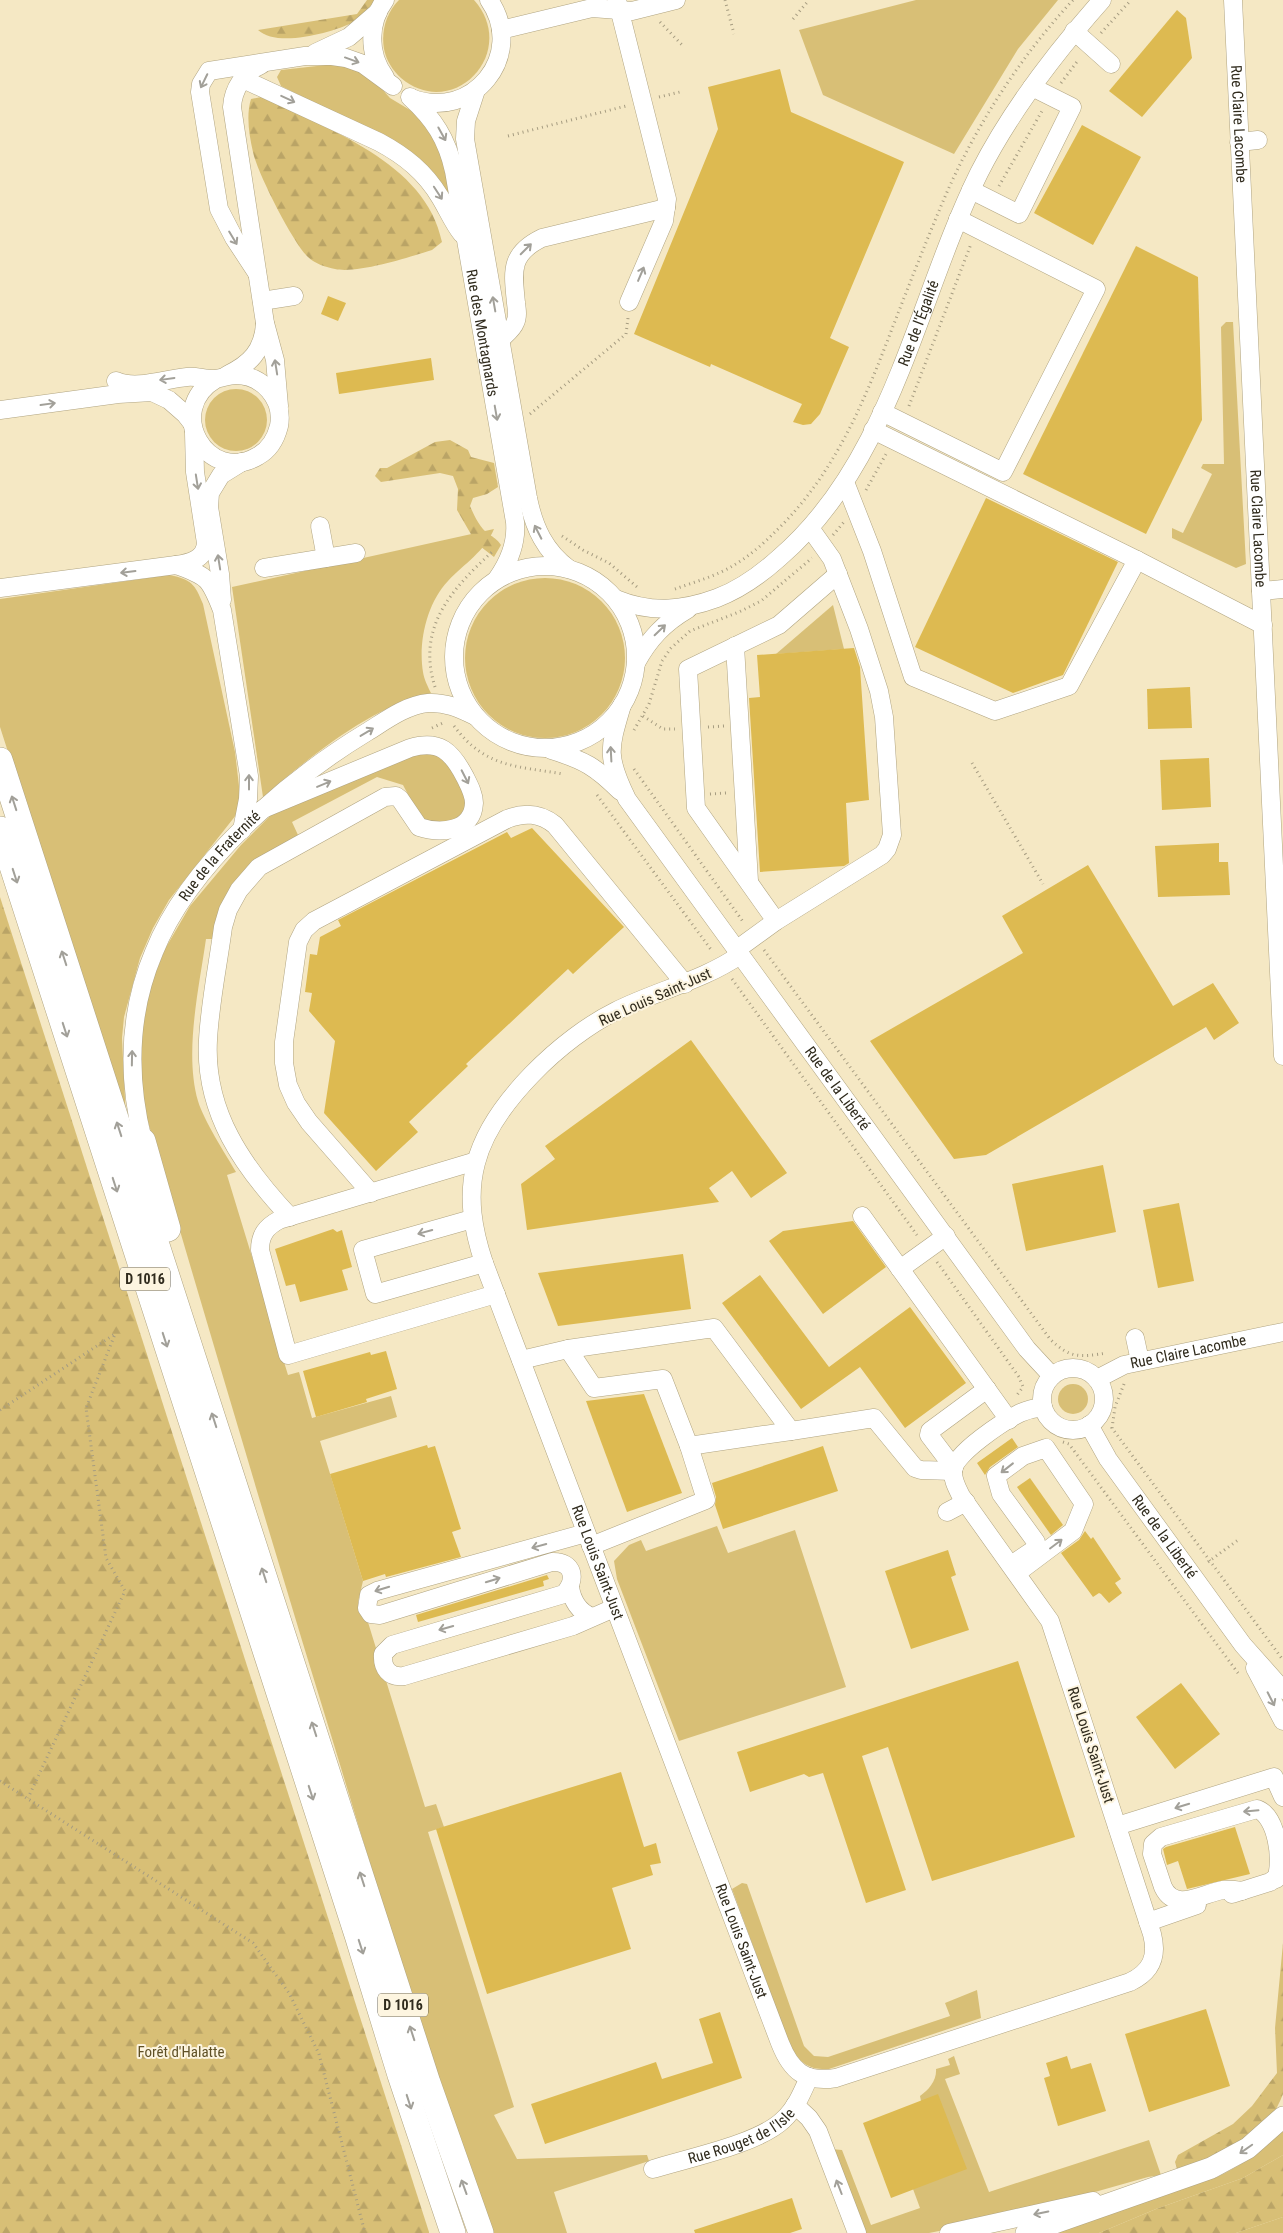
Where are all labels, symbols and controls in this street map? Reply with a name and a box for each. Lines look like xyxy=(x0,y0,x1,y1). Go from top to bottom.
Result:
one-way arrow xyxy=(344,56,360,66)
street label: Rue Claire Lacombe xyxy=(1227,65,1251,183)
one-way arrow xyxy=(199,74,209,89)
one-way arrow xyxy=(280,95,295,105)
one-way arrow xyxy=(437,127,447,141)
one-way arrow xyxy=(433,186,443,200)
one-way arrow xyxy=(229,230,239,244)
one-way arrow xyxy=(520,243,532,256)
one-way arrow xyxy=(637,267,647,282)
street label: Rue des Montagnards xyxy=(462,268,502,398)
street label: Rue de l'Égalité xyxy=(894,278,943,369)
one-way arrow xyxy=(489,297,499,313)
one-way arrow xyxy=(271,359,281,375)
one-way arrow xyxy=(160,374,176,384)
one-way arrow xyxy=(40,398,56,408)
one-way arrow xyxy=(491,405,501,421)
street label: Rue Claire Lacombe xyxy=(1246,469,1270,588)
one-way arrow xyxy=(192,473,202,489)
one-way arrow xyxy=(533,525,542,540)
one-way arrow xyxy=(213,554,223,570)
one-way arrow xyxy=(120,567,136,577)
one-way arrow xyxy=(654,623,666,636)
one-way arrow xyxy=(360,726,374,736)
one-way arrow xyxy=(606,746,616,762)
one-way arrow xyxy=(460,769,470,784)
one-way arrow xyxy=(244,774,254,790)
one-way arrow xyxy=(317,778,332,787)
one-way arrow xyxy=(8,795,18,811)
street label: Rue de la Fraternité xyxy=(175,807,264,904)
one-way arrow xyxy=(11,867,20,883)
one-way arrow xyxy=(58,950,68,966)
street label: Rue Louis Saint-Just xyxy=(596,964,714,1030)
one-way arrow xyxy=(60,1022,70,1038)
street label: Rue de la Liberté xyxy=(801,1043,874,1134)
one-way arrow xyxy=(127,1050,137,1066)
one-way arrow xyxy=(114,1121,123,1137)
one-way arrow xyxy=(110,1177,120,1193)
one-way arrow xyxy=(418,1228,434,1238)
road number: D 1016 xyxy=(120,1268,170,1290)
one-way arrow xyxy=(160,1331,170,1347)
street label: Rue Claire Lacombe xyxy=(1129,1331,1248,1372)
one-way arrow xyxy=(208,1412,218,1428)
one-way arrow xyxy=(1000,1463,1014,1473)
street label: Rue de la Liberté xyxy=(1128,1491,1201,1582)
street label: Rue Louis Saint-Just xyxy=(568,1503,628,1622)
one-way arrow xyxy=(1049,1538,1062,1549)
one-way arrow xyxy=(531,1542,547,1551)
one-way arrow xyxy=(258,1567,268,1583)
one-way arrow xyxy=(485,1574,501,1584)
one-way arrow xyxy=(375,1585,391,1595)
one-way arrow xyxy=(439,1624,455,1634)
street label: Rue Louis Saint-Just xyxy=(1064,1685,1118,1805)
one-way arrow xyxy=(1267,1691,1276,1706)
one-way arrow xyxy=(309,1722,318,1737)
one-way arrow xyxy=(307,1784,316,1800)
one-way arrow xyxy=(1174,1801,1190,1811)
one-way arrow xyxy=(1244,1806,1260,1816)
one-way arrow xyxy=(357,1871,367,1887)
street label: Rue Louis Saint-Just xyxy=(711,1881,771,2001)
one-way arrow xyxy=(357,1939,366,1955)
road number: D 1016 xyxy=(378,1994,428,2016)
one-way arrow xyxy=(407,2026,417,2042)
park label: Forêt d'Halatte xyxy=(137,2043,225,2061)
one-way arrow xyxy=(405,2094,415,2110)
street label: Rue Rouget de l'Isle xyxy=(686,2105,799,2168)
one-way arrow xyxy=(1239,2144,1253,2154)
one-way arrow xyxy=(459,2180,468,2196)
one-way arrow xyxy=(834,2180,843,2196)
one-way arrow xyxy=(1033,2209,1049,2218)

